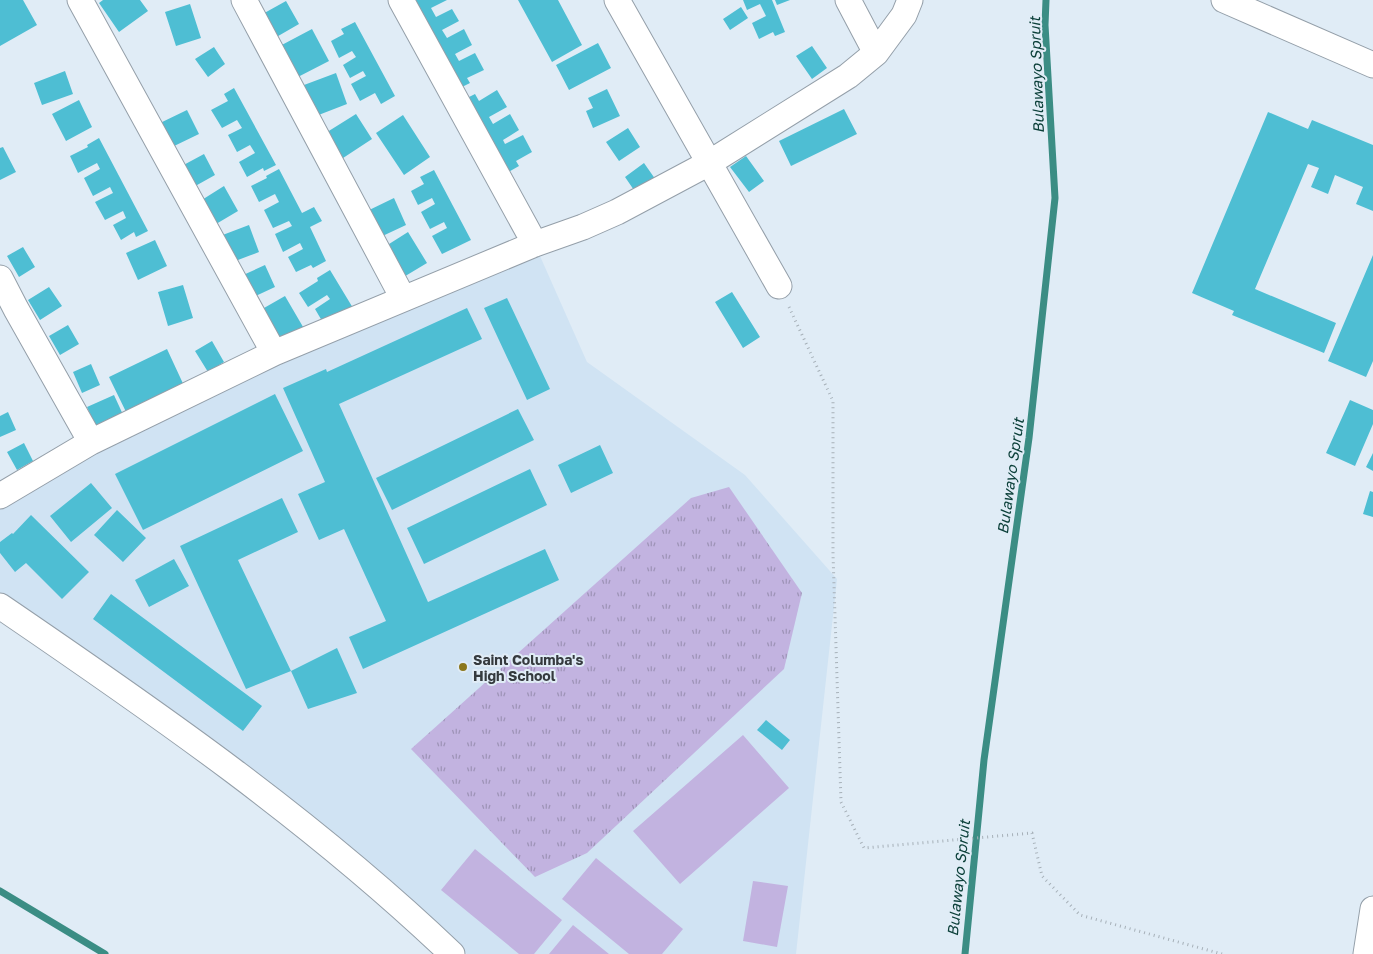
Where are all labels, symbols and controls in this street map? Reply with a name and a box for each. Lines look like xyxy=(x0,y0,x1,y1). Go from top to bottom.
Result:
water label: Bulawayo Spruit xyxy=(1025,14,1048,134)
water label: Bulawayo Spruit xyxy=(993,415,1028,535)
place label: Saint Columba's High School xyxy=(473,651,583,684)
marker: Saint Columba's High School xyxy=(457,661,469,673)
water label: Bulawayo Spruit xyxy=(943,817,974,937)

